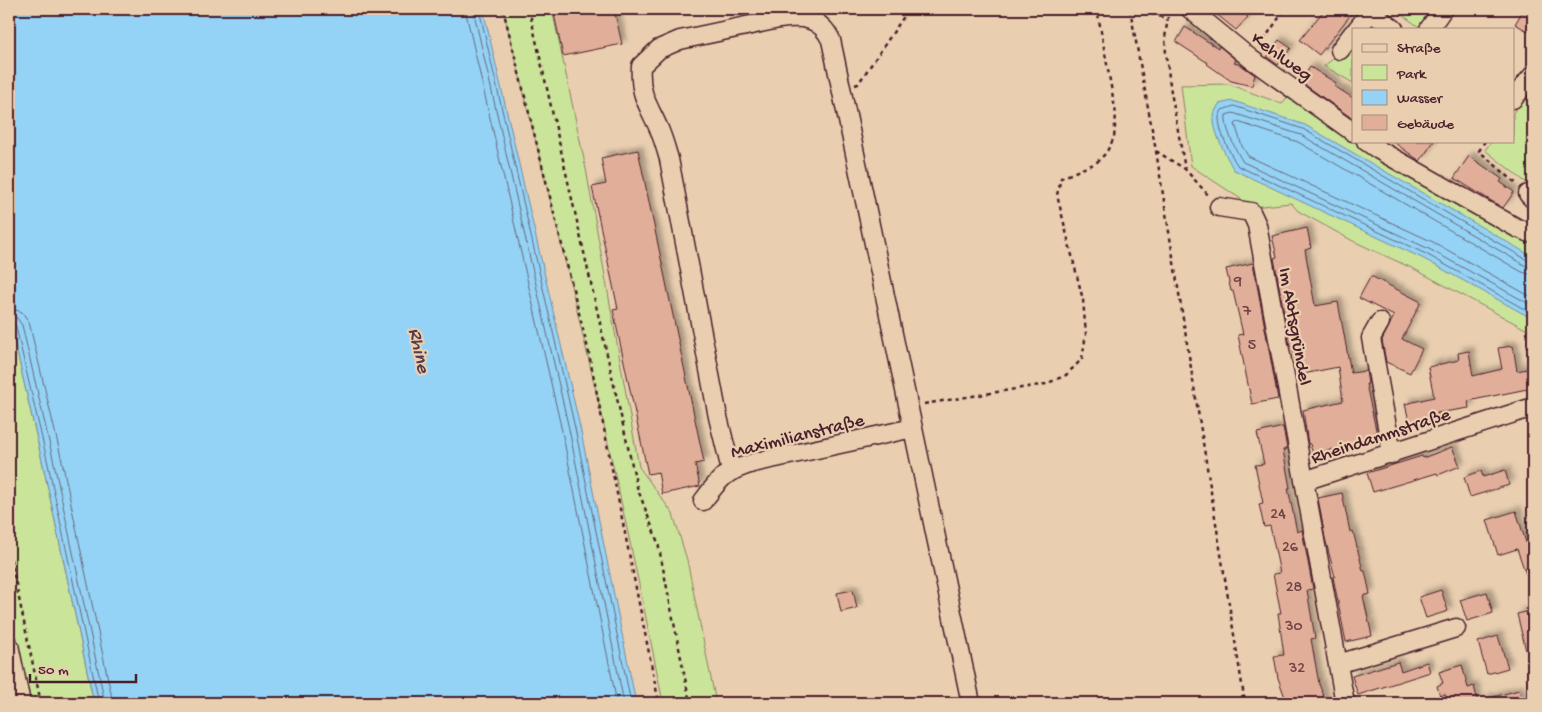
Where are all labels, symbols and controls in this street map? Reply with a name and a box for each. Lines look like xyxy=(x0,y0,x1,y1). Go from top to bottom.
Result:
street label: Kehlweg xyxy=(1246,28,1316,88)
legend xyxy=(1352,28,1514,142)
text: Straße xyxy=(1397,40,1441,58)
text: Park xyxy=(1396,66,1427,84)
text: Wasser xyxy=(1397,90,1444,108)
text: Gebäude xyxy=(1397,116,1454,134)
street label: Im Abtsgründel xyxy=(1272,266,1315,387)
house number: 9 xyxy=(1233,273,1242,292)
house number: 7 xyxy=(1242,303,1252,322)
water label: Rhine xyxy=(402,326,434,376)
house number: 5 xyxy=(1248,337,1256,356)
street label: Rheindammstraße xyxy=(1309,404,1454,471)
street label: Maximilianstraße xyxy=(729,410,867,465)
house number: 24 xyxy=(1270,506,1286,525)
house number: 26 xyxy=(1282,539,1299,558)
house number: 28 xyxy=(1286,579,1303,598)
house number: 30 xyxy=(1284,618,1303,637)
scale bar xyxy=(30,652,136,684)
house number: 32 xyxy=(1288,660,1305,679)
text: 50 m xyxy=(38,662,69,680)

